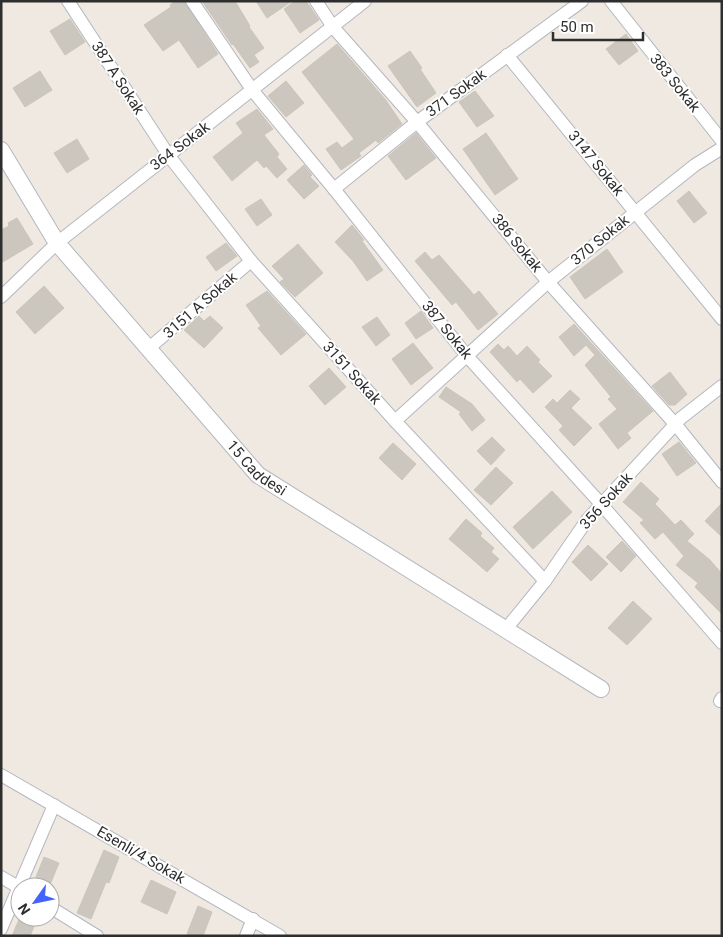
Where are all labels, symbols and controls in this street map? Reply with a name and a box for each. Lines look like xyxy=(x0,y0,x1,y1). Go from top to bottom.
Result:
scale bar xyxy=(553,10,643,42)
text: 50 m xyxy=(560,18,594,36)
street label: 387 A Sokak xyxy=(88,38,148,118)
street label: 383 Sokak xyxy=(646,50,704,116)
street label: 371 Sokak xyxy=(422,65,490,121)
street label: 364 Sokak xyxy=(147,118,214,174)
street label: 3147 Sokak xyxy=(564,127,628,199)
street label: 386 Sokak xyxy=(488,210,546,276)
street label: 370 Sokak xyxy=(567,211,633,269)
street label: 3151 A Sokak xyxy=(159,268,241,342)
street label: 387 Sokak xyxy=(418,297,476,363)
street label: 3151 Sokak xyxy=(319,338,385,408)
street label: 15 Caddesi xyxy=(223,437,290,500)
street label: 356 Sokak xyxy=(576,469,636,533)
street label: Esenli/4 Sokak xyxy=(94,822,189,888)
north arrow xyxy=(10,877,60,927)
text: N xyxy=(15,901,34,918)

